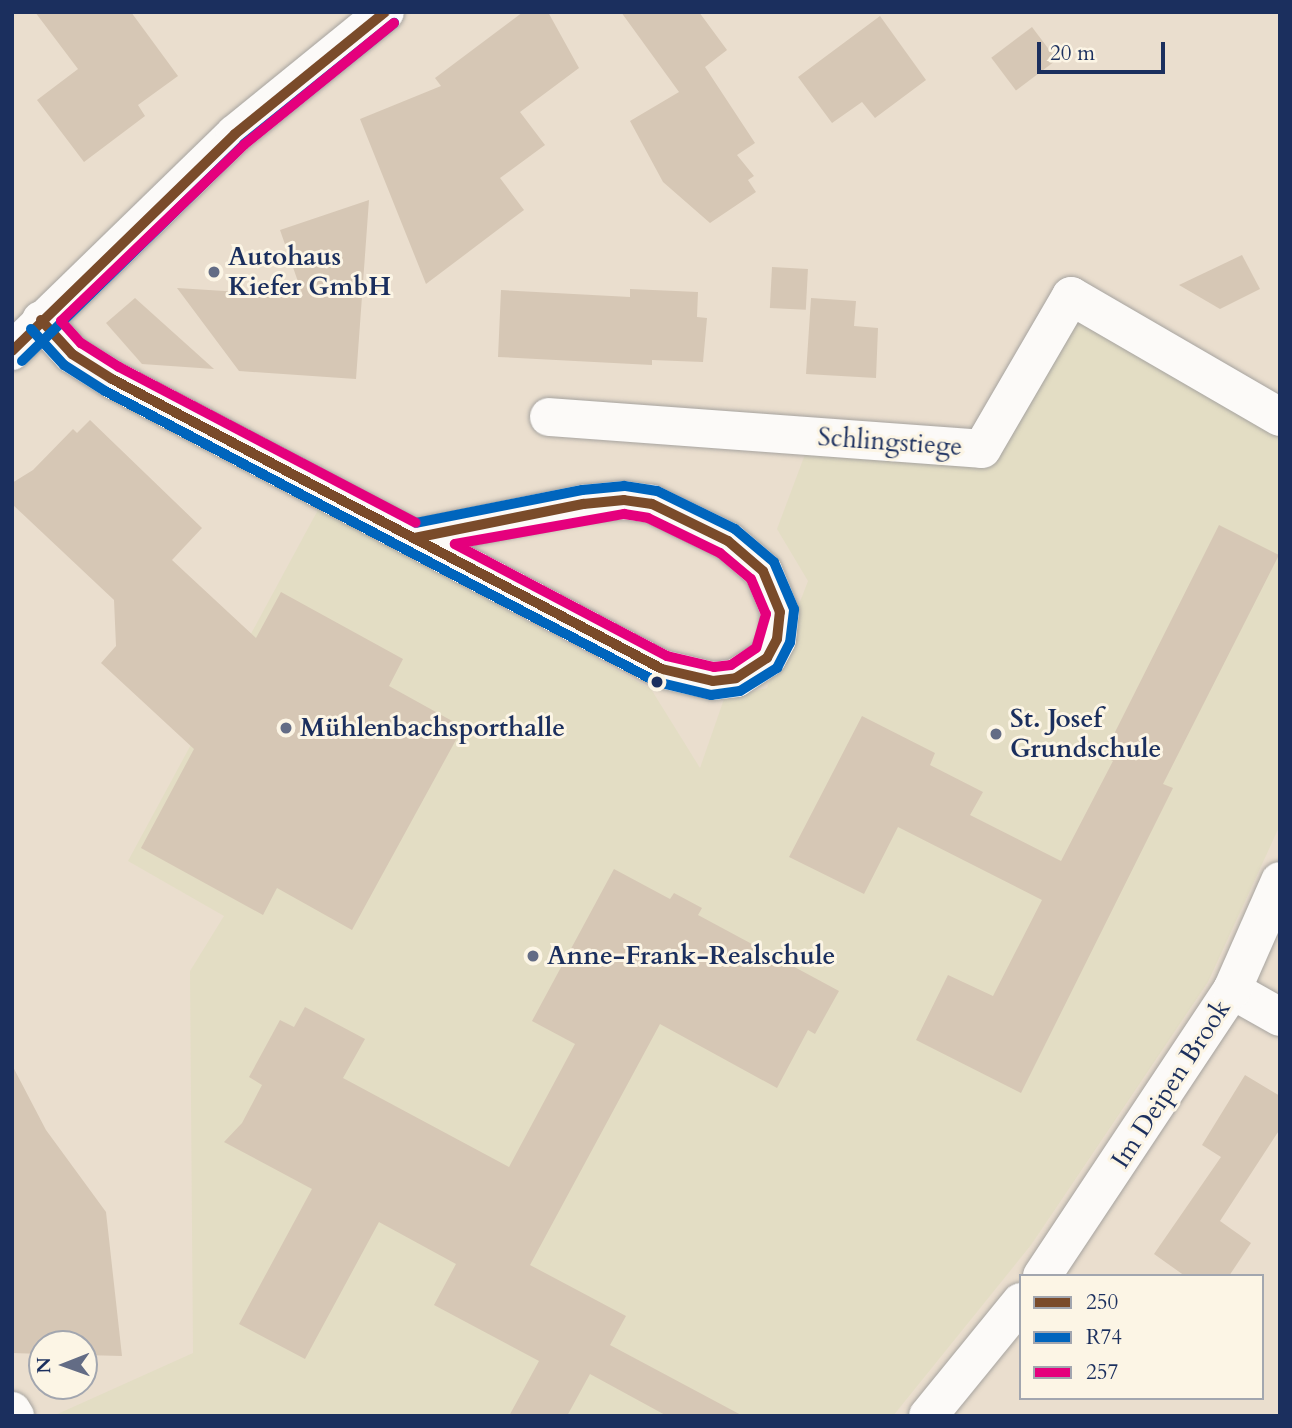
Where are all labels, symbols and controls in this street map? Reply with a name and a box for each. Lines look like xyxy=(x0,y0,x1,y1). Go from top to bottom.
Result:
scale bar xyxy=(1040,28,1168,72)
text: 20 m xyxy=(1050,39,1095,68)
place label: Autohaus Kiefer GmbH xyxy=(228,241,391,302)
marker: Autohaus Kiefer GmbH xyxy=(206,264,222,280)
street label: Schlingstiege xyxy=(817,421,963,463)
unlabelled marker xyxy=(650,675,664,689)
place label: St. Josef Grundschule xyxy=(1010,703,1161,764)
place label: Mühlenbachsporthalle xyxy=(300,712,565,744)
marker: Mühlenbachsporthalle xyxy=(278,720,294,736)
marker: St. Josef Grundschule xyxy=(988,726,1004,742)
place label: Anne-Frank-Realschule xyxy=(547,940,835,972)
marker: Anne-Frank-Realschule xyxy=(525,948,541,964)
street label: Im Deipen Brook xyxy=(1105,994,1237,1174)
legend xyxy=(1019,1274,1264,1400)
text: 250 xyxy=(1086,1288,1118,1317)
text: R74 xyxy=(1086,1323,1122,1352)
north arrow xyxy=(28,1330,98,1400)
text: N xyxy=(31,1357,57,1374)
text: 257 xyxy=(1086,1358,1118,1387)

